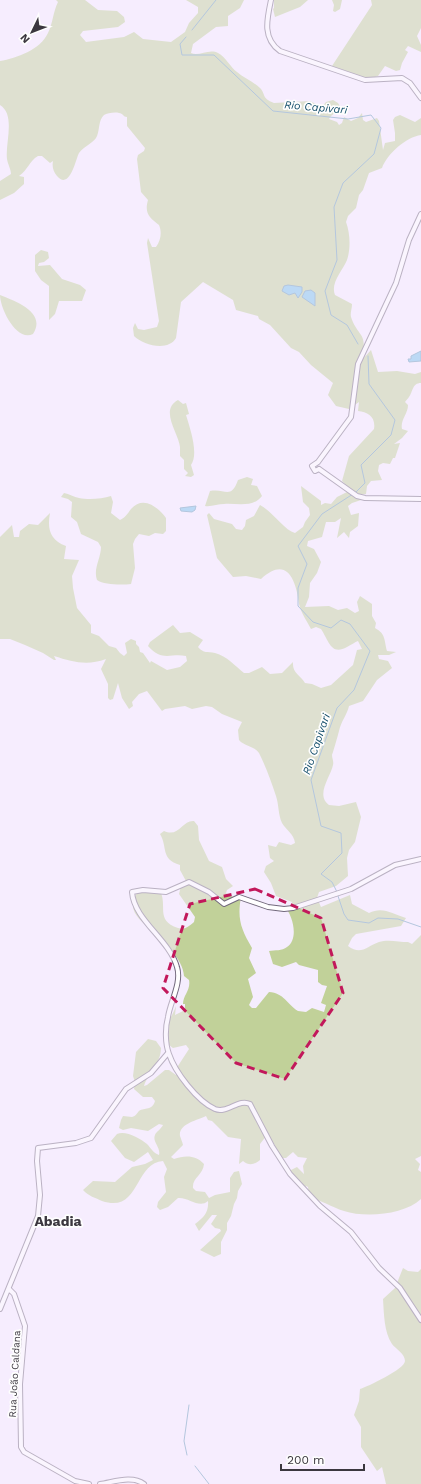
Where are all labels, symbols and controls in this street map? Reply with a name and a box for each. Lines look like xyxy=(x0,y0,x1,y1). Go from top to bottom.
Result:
north arrow xyxy=(12,12,52,52)
text: N xyxy=(18,31,33,46)
water label: Rio Capivari xyxy=(284,98,349,117)
water label: Rio Capivari xyxy=(300,711,333,776)
district label: Abadia xyxy=(34,1213,82,1229)
street label: Rua João Caldana xyxy=(7,1330,22,1418)
scale bar xyxy=(281,1446,364,1472)
text: 200 m xyxy=(287,1453,324,1467)

